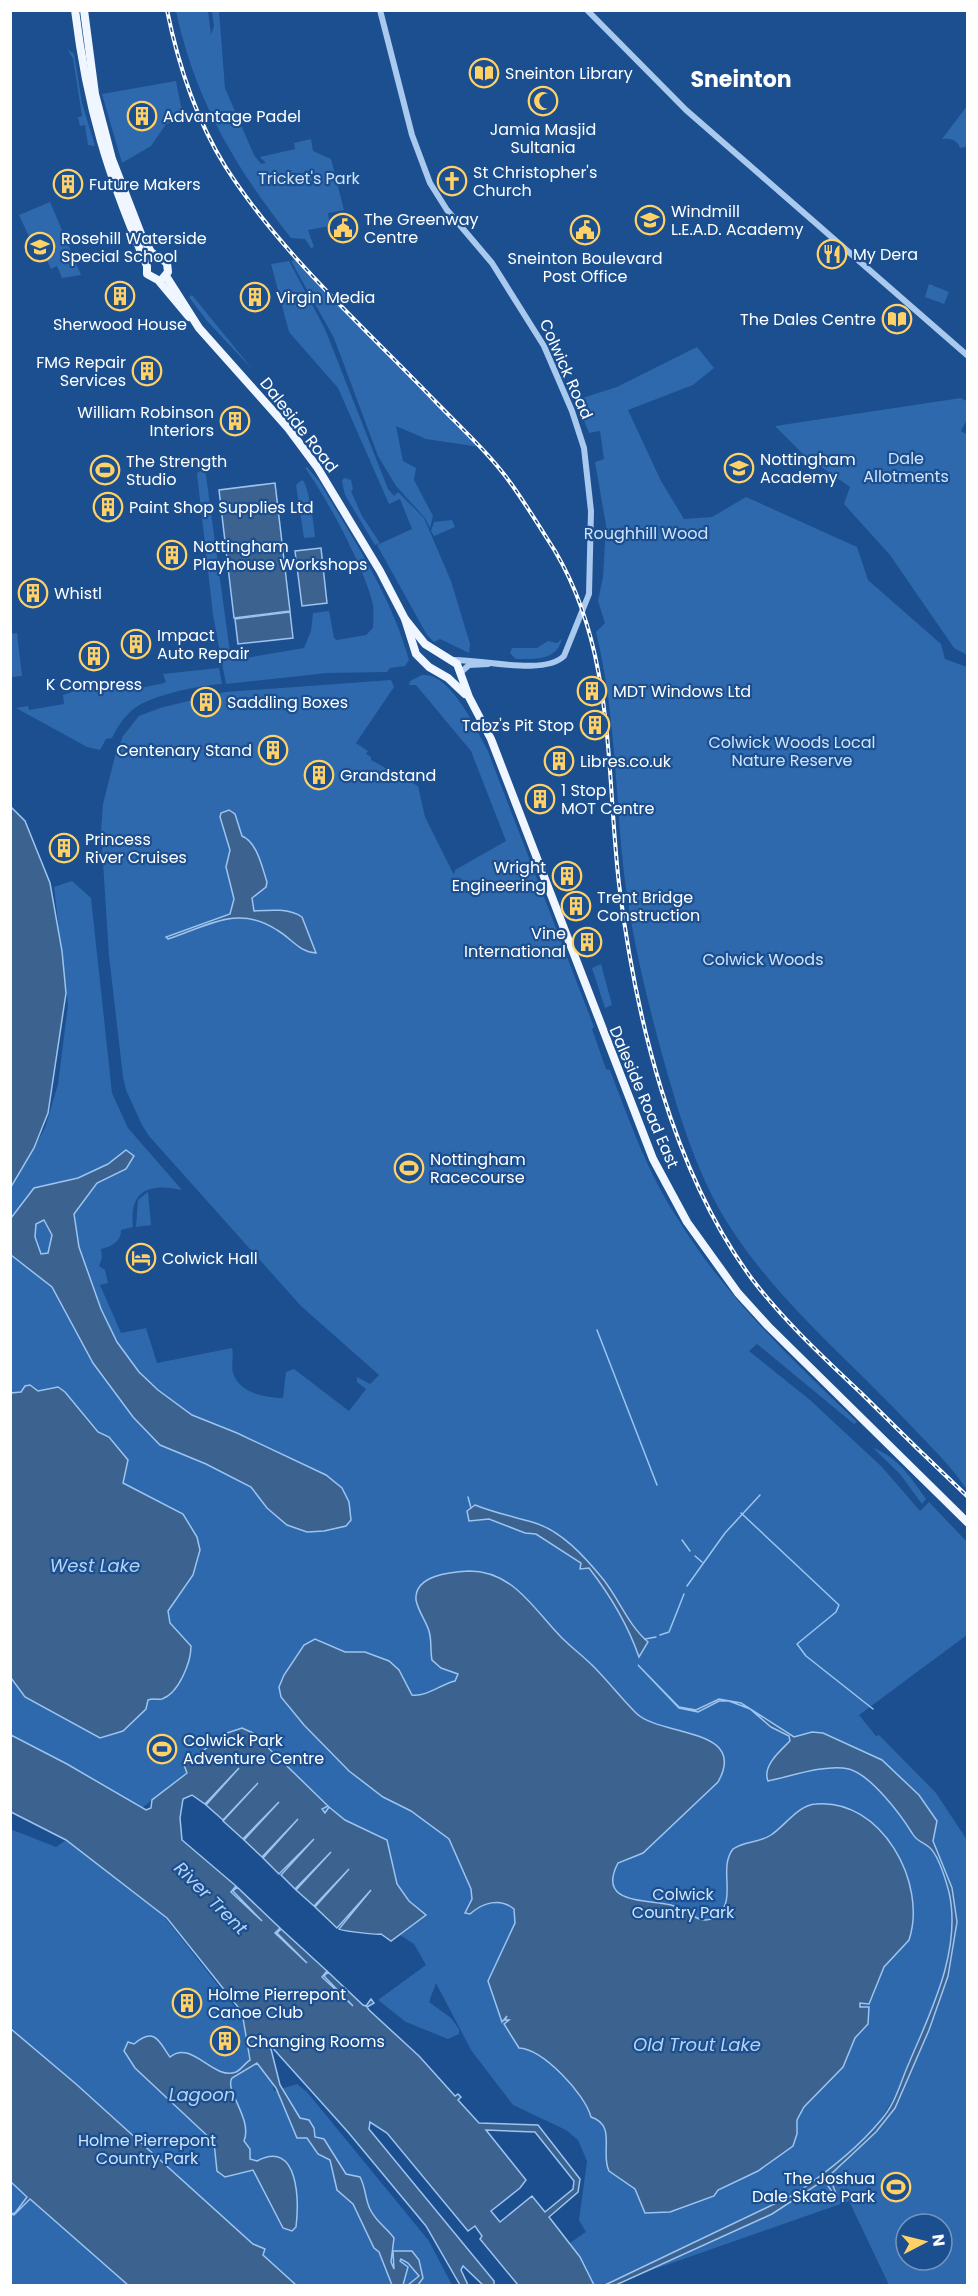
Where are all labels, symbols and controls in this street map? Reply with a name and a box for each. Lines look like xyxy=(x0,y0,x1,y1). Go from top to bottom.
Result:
library icon: Sneinton Library xyxy=(468,57,500,89)
place label: Sneinton Library xyxy=(505,62,633,85)
district label: Sneinton xyxy=(690,64,792,95)
mosque icon: Jamia Masjid Sultania xyxy=(527,85,559,117)
building icon: Advantage Padel xyxy=(126,100,158,132)
place label: Advantage Padel xyxy=(163,105,301,128)
place label: Jamia Masjid Sultania xyxy=(490,118,596,159)
place label: St Christopher's Church xyxy=(473,161,597,202)
church icon: St Christopher's Church xyxy=(436,165,468,197)
park label: Tricket's Park xyxy=(258,167,361,190)
building icon: Future Makers xyxy=(52,168,84,200)
place label: Future Makers xyxy=(89,173,201,196)
place label: Windmill L.E.A.D. Academy xyxy=(671,200,803,241)
school or university icon: Windmill L.E.A.D. Academy xyxy=(634,204,666,236)
place label: The Greenway Centre xyxy=(364,208,479,249)
public building icon: The Greenway Centre xyxy=(327,212,359,244)
public building icon: Sneinton Boulevard Post Office xyxy=(569,214,601,246)
place label: Rosehill Waterside Special School xyxy=(61,227,207,268)
school or university icon: Rosehill Waterside Special School xyxy=(24,231,56,263)
restaurant icon: My Dera xyxy=(816,238,848,270)
place label: My Dera xyxy=(853,243,918,266)
place label: Sneinton Boulevard Post Office xyxy=(507,247,663,288)
building icon: Sherwood House xyxy=(104,280,136,312)
building icon: Virgin Media xyxy=(239,281,271,313)
place label: Virgin Media xyxy=(276,286,375,309)
library icon: The Dales Centre xyxy=(881,303,913,335)
place label: The Dales Centre xyxy=(740,308,876,331)
place label: Sherwood House xyxy=(53,313,187,336)
street label: Colwick Road xyxy=(534,315,598,423)
place label: FMG Repair Services xyxy=(36,351,126,392)
building icon: FMG Repair Services xyxy=(131,355,163,387)
street label: Daleside Road xyxy=(255,373,343,477)
place label: William Robinson Interiors xyxy=(77,401,214,442)
building icon: William Robinson Interiors xyxy=(219,405,251,437)
park label: Dale Allotments xyxy=(863,447,949,488)
place label: Nottingham Academy xyxy=(760,448,856,489)
place label: The Strength Studio xyxy=(126,450,227,491)
school or university icon: Nottingham Academy xyxy=(723,452,755,484)
sports icon: The Strength Studio xyxy=(89,454,121,486)
building icon: Paint Shop Supplies Ltd xyxy=(92,491,124,523)
place label: Paint Shop Supplies Ltd xyxy=(129,496,314,519)
park label: Roughhill Wood xyxy=(584,522,708,545)
place label: Nottingham Playhouse Workshops xyxy=(193,535,367,576)
building icon: Nottingham Playhouse Workshops xyxy=(156,539,188,571)
building icon: Whistl xyxy=(17,577,49,609)
place label: Whistl xyxy=(54,582,102,605)
place label: Impact Auto Repair xyxy=(157,624,250,665)
building icon: Impact Auto Repair xyxy=(120,628,152,660)
building icon: K Compress xyxy=(78,640,110,672)
place label: K Compress xyxy=(46,673,142,696)
building icon: MDT Windows Ltd xyxy=(576,675,608,707)
place label: MDT Windows Ltd xyxy=(613,680,751,703)
building icon: Saddling Boxes xyxy=(190,686,222,718)
place label: Saddling Boxes xyxy=(227,691,348,714)
building icon: Tabz's Pit Stop xyxy=(579,709,611,741)
place label: Tabz's Pit Stop xyxy=(462,714,574,737)
park label: Colwick Woods Local Nature Reserve xyxy=(709,731,875,772)
building icon: Centenary Stand xyxy=(257,734,289,766)
place label: Centenary Stand xyxy=(116,739,252,762)
building icon: Libres.co.uk xyxy=(543,745,575,777)
place label: Libres.co.uk xyxy=(580,750,672,773)
building icon: Grandstand xyxy=(303,759,335,791)
place label: Grandstand xyxy=(340,764,436,787)
place label: 1 Stop MOT Centre xyxy=(561,779,655,820)
building icon: 1 Stop MOT Centre xyxy=(524,783,556,815)
place label: Princess River Cruises xyxy=(85,828,187,869)
building icon: Princess River Cruises xyxy=(48,832,80,864)
place label: Wright Engineering xyxy=(452,856,546,897)
building icon: Wright Engineering xyxy=(551,860,583,892)
place label: Trent Bridge Construction xyxy=(597,886,700,927)
building icon: Trent Bridge Construction xyxy=(560,890,592,922)
place label: Vine International xyxy=(464,922,566,963)
building icon: Vine International xyxy=(571,926,603,958)
park label: Colwick Woods xyxy=(702,948,824,971)
street label: Daleside Road East xyxy=(604,1022,684,1172)
place label: Nottingham Racecourse xyxy=(430,1148,526,1189)
sports icon: Nottingham Racecourse xyxy=(393,1152,425,1184)
hotel icon: Colwick Hall xyxy=(125,1242,157,1274)
place label: Colwick Hall xyxy=(162,1247,258,1270)
water label: West Lake xyxy=(50,1553,140,1578)
place label: Colwick Park Adventure Centre xyxy=(183,1729,324,1770)
sports icon: Colwick Park Adventure Centre xyxy=(146,1733,178,1765)
water label: River Trent xyxy=(169,1856,254,1941)
park label: Colwick Country Park xyxy=(632,1883,735,1924)
place label: Holme Pierrepont Canoe Club xyxy=(208,1983,346,2024)
building icon: Holme Pierrepont Canoe Club xyxy=(171,1987,203,2019)
building icon: Changing Rooms xyxy=(209,2025,241,2057)
place label: Changing Rooms xyxy=(246,2030,385,2053)
water label: Old Trout Lake xyxy=(633,2032,761,2057)
water label: Lagoon xyxy=(169,2082,235,2107)
park label: Holme Pierrepont Country Park xyxy=(78,2129,216,2170)
place label: The Joshua Dale Skate Park xyxy=(752,2167,876,2208)
sports icon: The Joshua Dale Skate Park xyxy=(880,2171,912,2203)
north arrow xyxy=(894,2212,954,2272)
text: N xyxy=(926,2233,951,2248)

